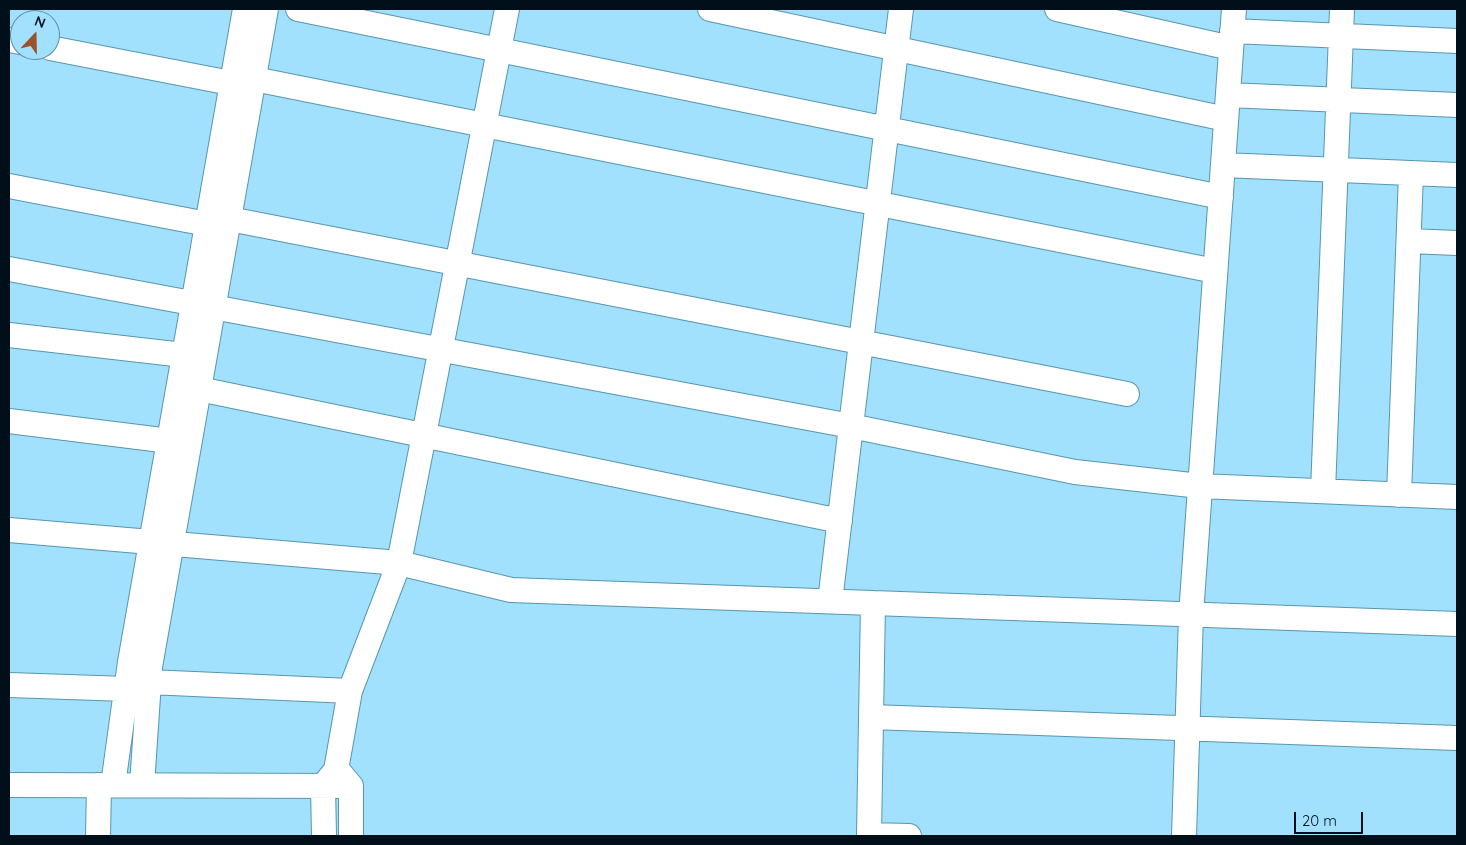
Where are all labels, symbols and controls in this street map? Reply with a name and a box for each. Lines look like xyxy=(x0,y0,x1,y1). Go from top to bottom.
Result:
north arrow xyxy=(10,10,60,60)
text: N xyxy=(32,12,48,32)
scale bar xyxy=(1296,802,1365,834)
text: 20 m xyxy=(1302,811,1337,830)

